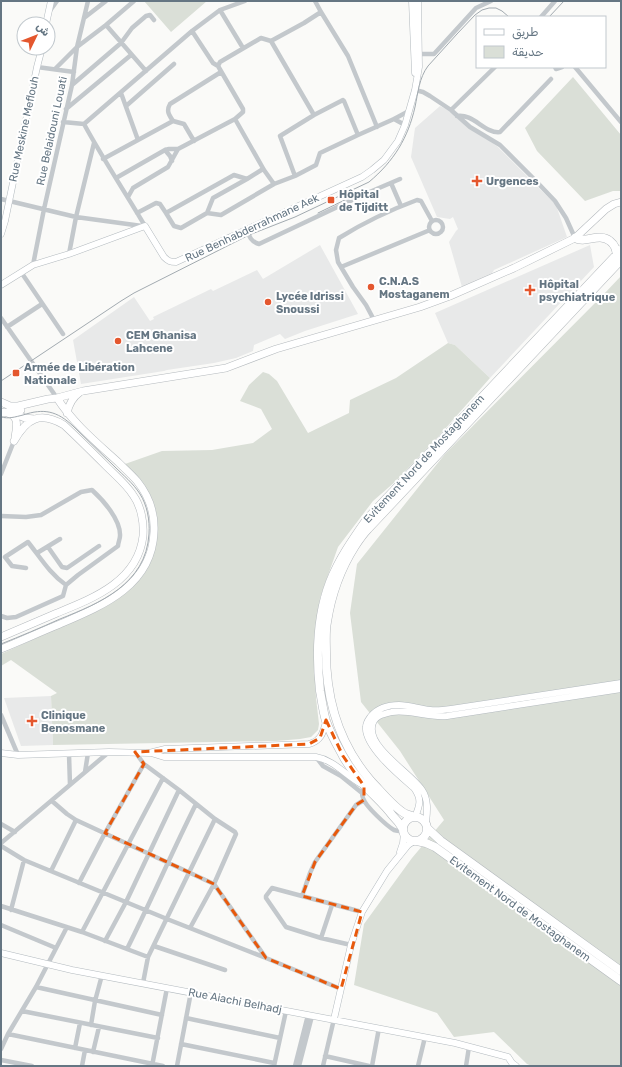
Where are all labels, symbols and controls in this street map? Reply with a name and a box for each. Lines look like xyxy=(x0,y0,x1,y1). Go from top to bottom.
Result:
north arrow xyxy=(16,16,56,56)
legend xyxy=(476,16,606,68)
text: ش xyxy=(33,20,52,39)
text: طريق xyxy=(512,25,538,40)
text: حديقة xyxy=(512,45,544,59)
street label: Rue Meskine Meflouh xyxy=(6,75,42,183)
street label: Rue Belaidouni Louati xyxy=(34,75,70,187)
marker: Urgences xyxy=(471,175,483,187)
place label: Urgences xyxy=(486,175,539,188)
place label: Hôpital de Tijditt xyxy=(339,188,388,214)
street label: Rue Benhabderrahmane Aek xyxy=(183,191,321,265)
marker: Hôpital de Tijditt xyxy=(326,195,336,205)
place label: C.N.A.S Mostaganem xyxy=(379,275,450,301)
place label: Hôpital psychiatrique xyxy=(539,278,616,304)
marker: C.N.A.S Mostaganem xyxy=(366,282,376,292)
marker: Hôpital psychiatrique xyxy=(524,284,536,296)
place label: Lycée Idrissi Snoussi xyxy=(276,290,344,316)
marker: Lycée Idrissi Snoussi xyxy=(263,297,273,307)
place label: CEM Ghanisa Lahcene xyxy=(126,329,197,355)
marker: CEM Ghanisa Lahcene xyxy=(113,336,123,346)
place label: Armée de Libération Nationale xyxy=(24,361,135,387)
marker: Armée de Libération Nationale xyxy=(11,368,21,378)
street label: Evitement Nord de Mostaghanem xyxy=(361,392,487,526)
place label: Clinique Benosmane xyxy=(41,709,106,735)
marker: Clinique Benosmane xyxy=(26,715,38,727)
street label: Evitement Nord de Mostaghanem xyxy=(447,854,593,965)
street label: Rue Aiachi Belhadj xyxy=(187,986,283,1016)

